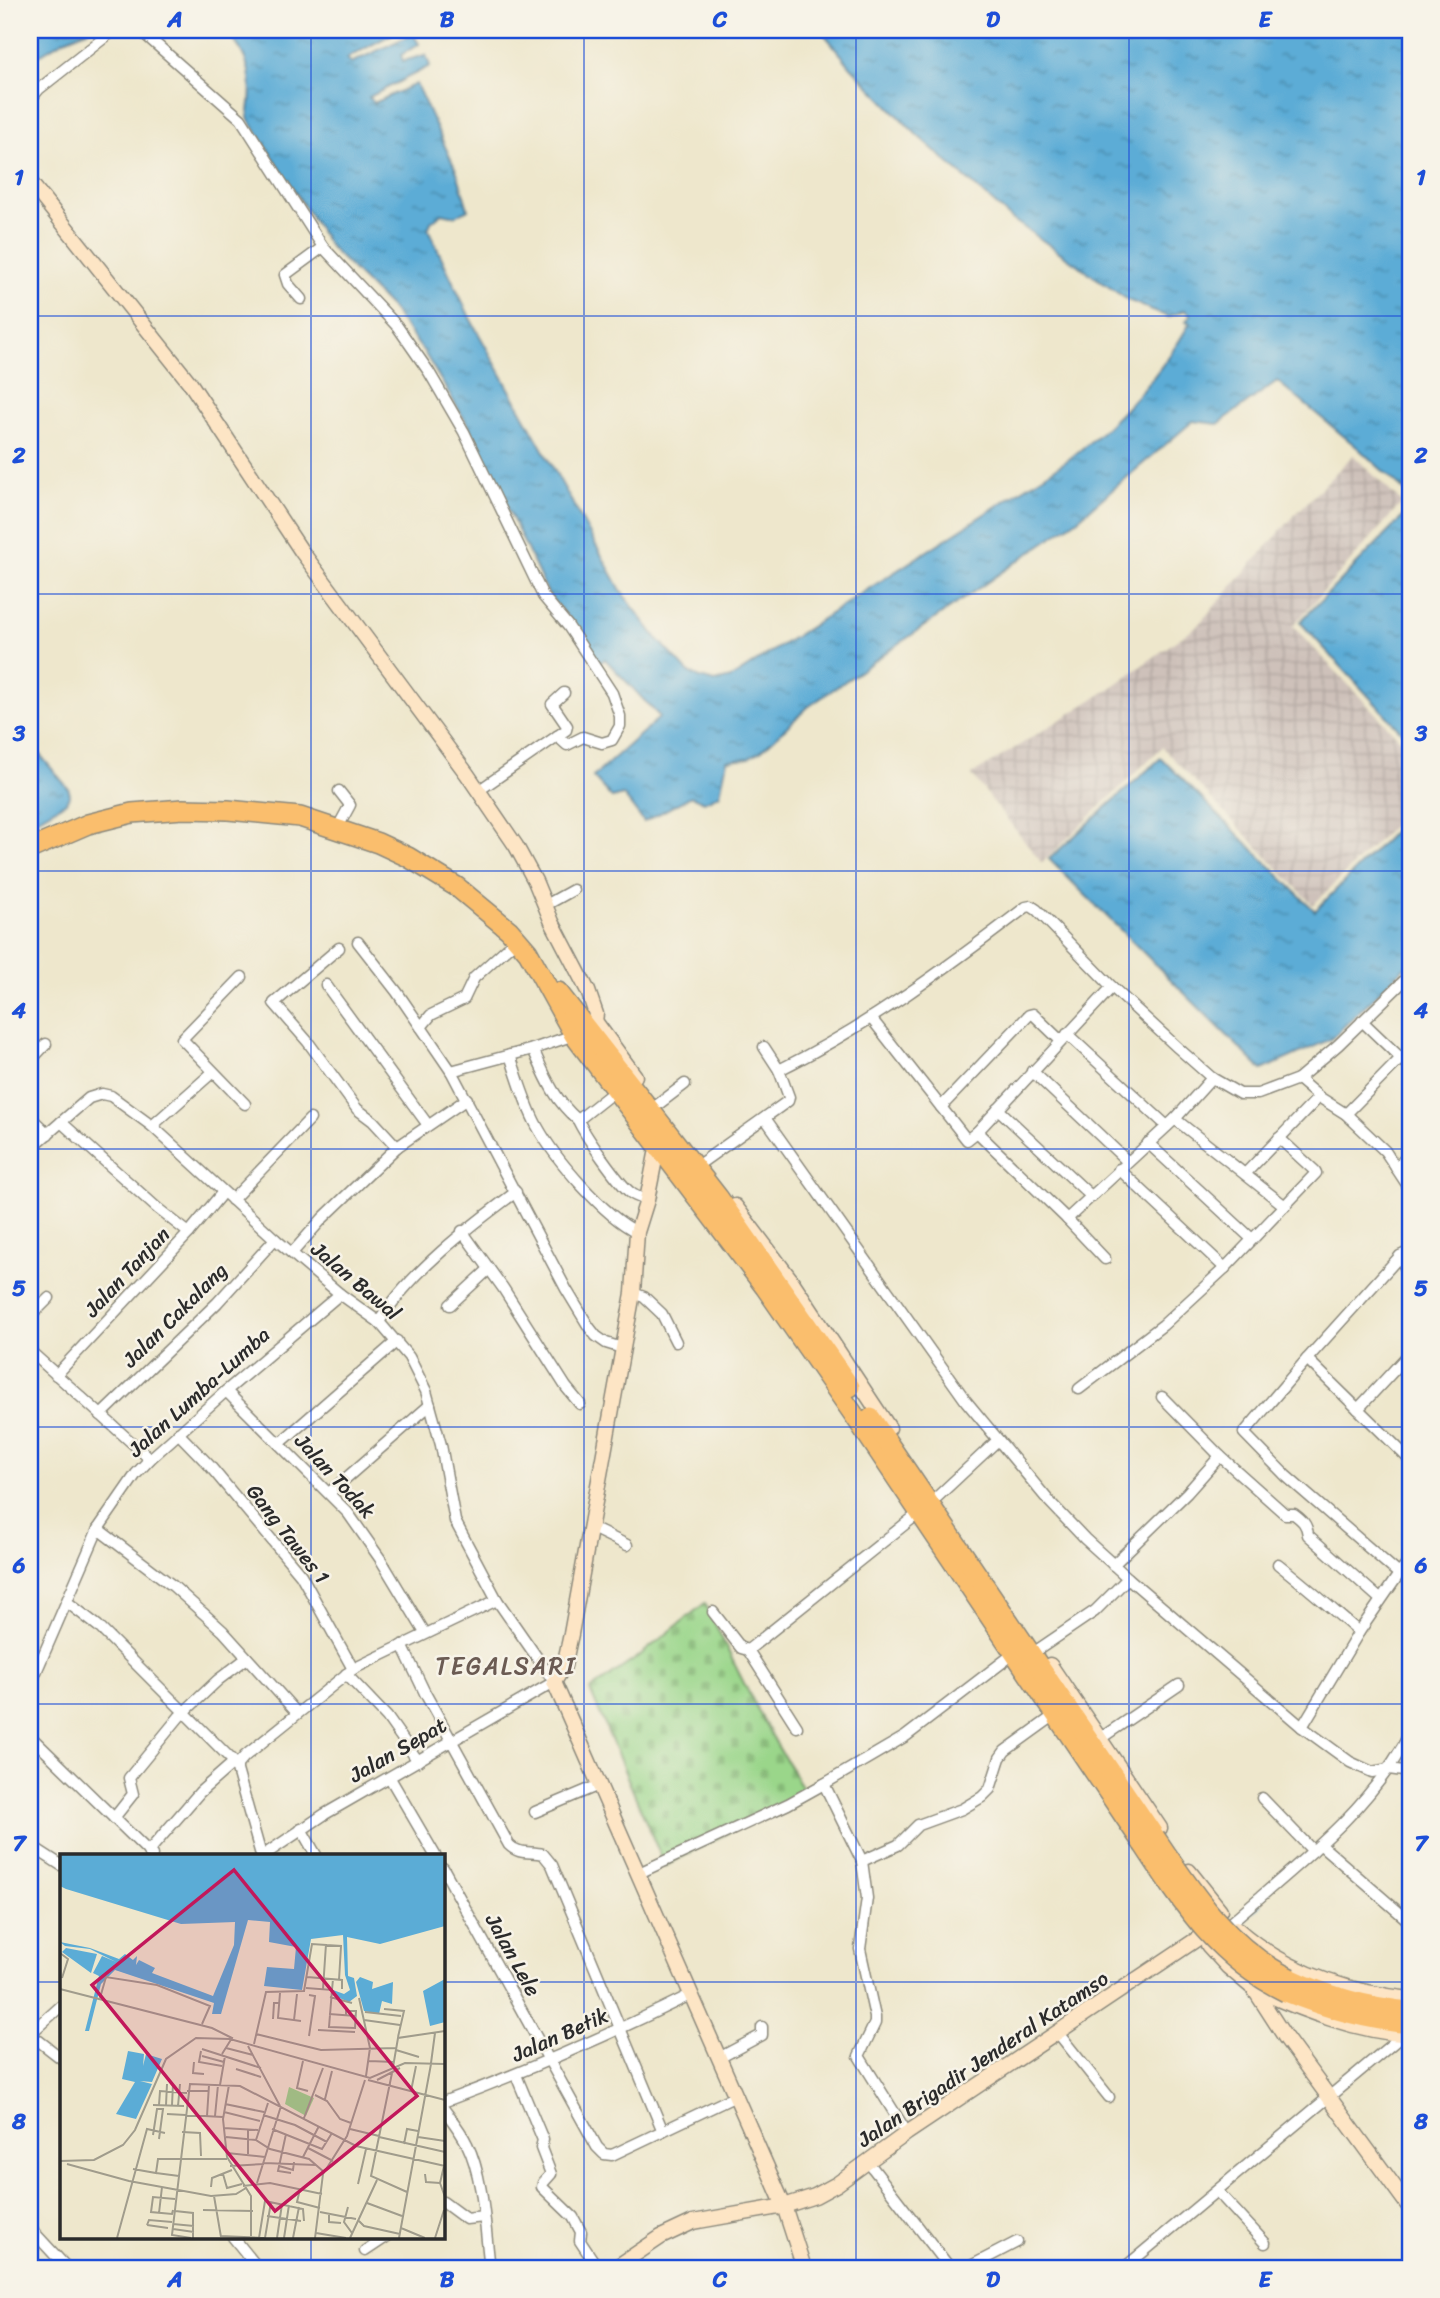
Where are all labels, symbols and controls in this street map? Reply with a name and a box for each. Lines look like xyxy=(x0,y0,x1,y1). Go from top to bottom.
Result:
text: A xyxy=(166,0,183,40)
text: B xyxy=(440,0,455,40)
text: C xyxy=(712,0,728,40)
text: D xyxy=(986,0,1001,40)
text: E xyxy=(1259,0,1274,40)
text: 1 xyxy=(14,157,24,198)
text: 1 xyxy=(1416,157,1426,198)
text: 2 xyxy=(11,435,26,476)
text: 2 xyxy=(1413,435,1428,476)
text: 3 xyxy=(12,713,26,754)
text: 3 xyxy=(1414,713,1428,754)
text: 4 xyxy=(11,990,27,1031)
text: 4 xyxy=(1413,990,1429,1031)
street label: Jalan Tanjan xyxy=(74,1218,180,1327)
street label: Jalan Bawal xyxy=(301,1231,411,1331)
street label: Jalan Cakalang xyxy=(112,1253,237,1378)
text: 5 xyxy=(12,1268,26,1309)
text: 5 xyxy=(1414,1268,1428,1309)
street label: Jalan Lumba-Lumba xyxy=(118,1317,279,1467)
street label: Jalan Todak xyxy=(284,1424,386,1528)
street label: Gang Tawes 1 xyxy=(236,1475,340,1593)
text: 6 xyxy=(11,1545,26,1586)
text: 6 xyxy=(1413,1545,1428,1586)
district label: TEGALSARI xyxy=(435,1645,577,1687)
street label: Jalan Sepat xyxy=(341,1707,454,1794)
text: 7 xyxy=(12,1823,27,1864)
text: 7 xyxy=(1414,1823,1429,1864)
inset map xyxy=(60,1854,444,2238)
street label: Jalan Lele xyxy=(474,1905,552,2004)
street label: Jalan Brigadir Jenderal Katamso xyxy=(848,1960,1117,2158)
street label: Jalan Betik xyxy=(504,1996,615,2074)
text: 8 xyxy=(11,2101,26,2142)
text: 8 xyxy=(1413,2101,1428,2142)
text: A xyxy=(166,2259,183,2298)
text: B xyxy=(440,2259,455,2298)
text: C xyxy=(712,2259,728,2298)
text: D xyxy=(986,2259,1001,2298)
text: E xyxy=(1259,2259,1274,2298)

